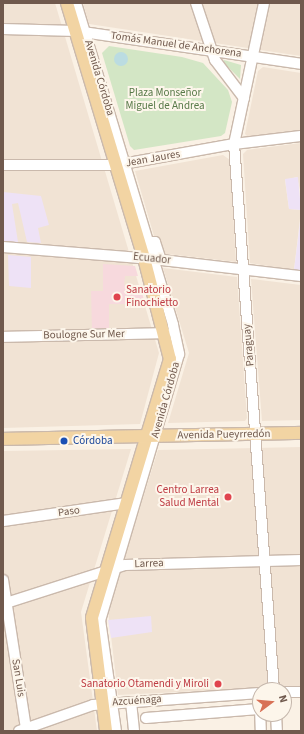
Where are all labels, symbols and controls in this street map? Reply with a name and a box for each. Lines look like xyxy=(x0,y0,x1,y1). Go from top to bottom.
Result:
street label: Tomás Manuel de Anchorena xyxy=(110,29,242,61)
street label: Avenida Córdoba xyxy=(81,39,117,117)
park label: Plaza Monseñor Miguel de Andrea xyxy=(125,87,205,113)
street label: Jean Jaures xyxy=(125,148,181,170)
street label: Ecuador xyxy=(132,250,172,268)
place label: Sanatorio Finochietto xyxy=(126,284,178,310)
marker: Sanatorio Finochietto xyxy=(111,291,123,303)
street label: Paraguay xyxy=(241,323,257,367)
street label: Boulogne Sur Mer xyxy=(43,328,125,342)
street label: Avenida Córdoba xyxy=(149,360,183,440)
street label: Avenida Pueyrredón xyxy=(177,428,271,442)
place label: Córdoba xyxy=(73,434,112,448)
marker: Córdoba xyxy=(58,435,70,447)
place label: Centro Larrea Salud Mental xyxy=(156,484,219,510)
marker: Centro Larrea Salud Mental xyxy=(222,491,234,503)
street label: Paso xyxy=(57,504,81,520)
street label: Larrea xyxy=(134,557,164,571)
street label: San Luis xyxy=(8,658,28,698)
place label: Sanatorio Otamendi y Miroli xyxy=(81,677,209,691)
marker: Sanatorio Otamendi y Miroli xyxy=(212,678,224,690)
north arrow xyxy=(252,682,292,722)
street label: Azcuénaga xyxy=(112,693,162,709)
text: N xyxy=(275,693,291,704)

